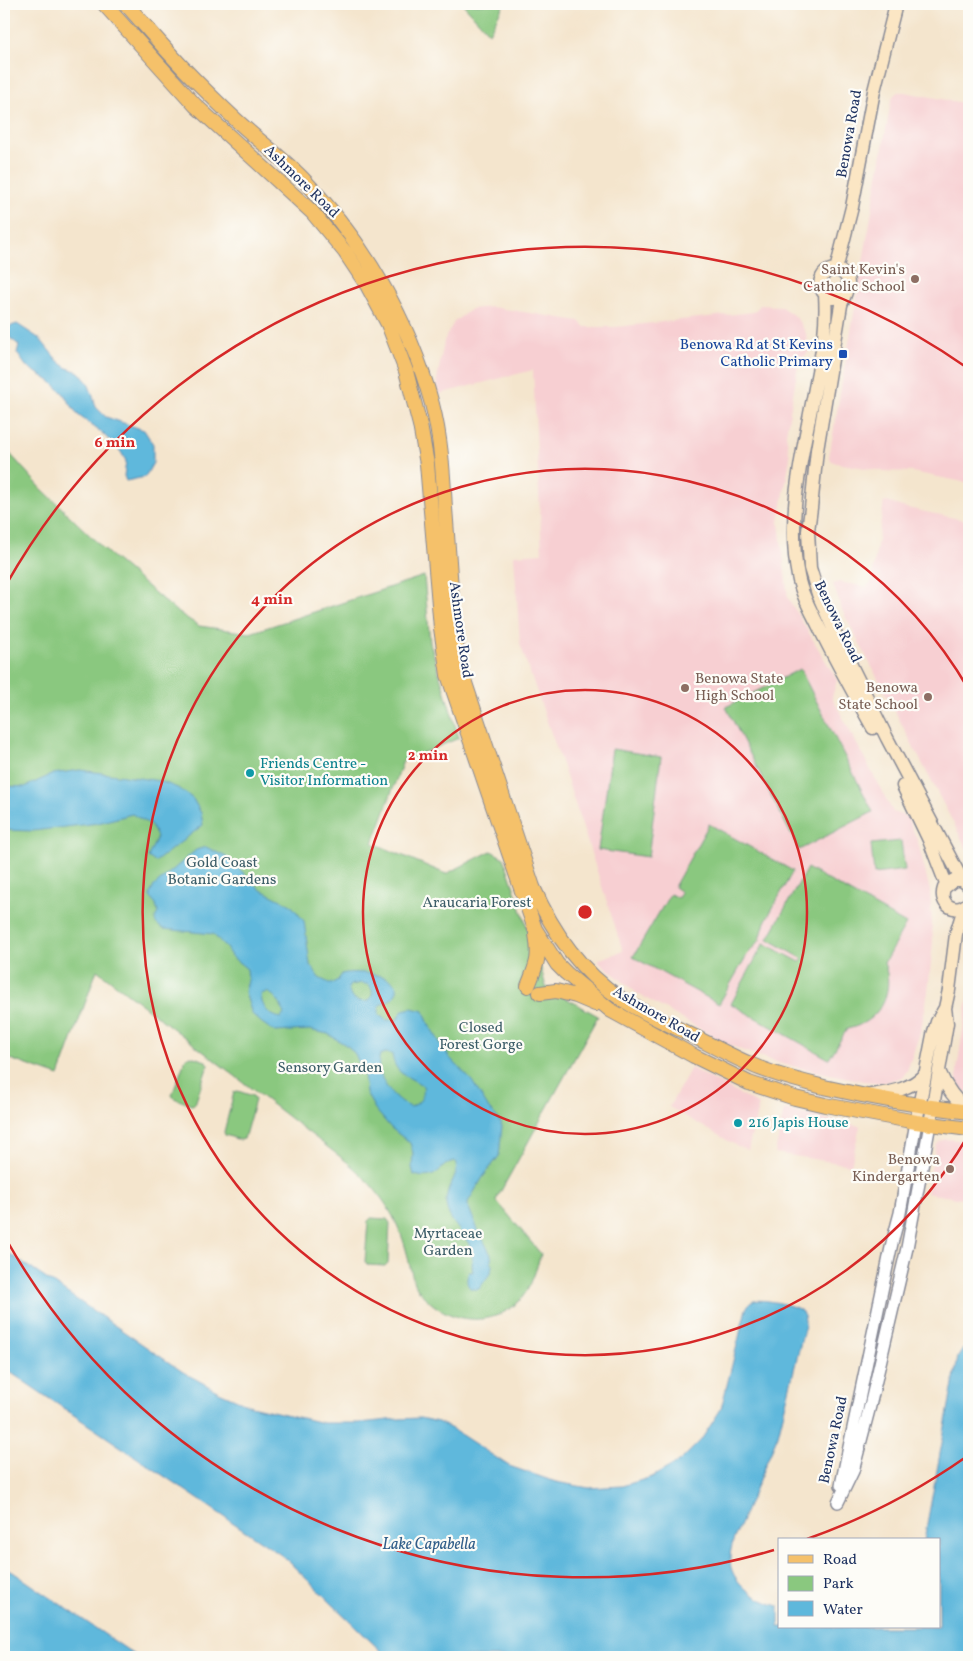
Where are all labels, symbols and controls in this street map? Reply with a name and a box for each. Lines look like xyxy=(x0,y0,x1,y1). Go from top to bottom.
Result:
street label: Benowa Road xyxy=(832,88,868,180)
street label: Ashmore Road xyxy=(259,141,343,223)
place label: Saint Kevin's Catholic School xyxy=(803,260,905,298)
marker: Saint Kevin's Catholic School xyxy=(909,273,921,285)
place label: Benowa Rd at St Kevins Catholic Primary xyxy=(680,335,833,373)
marker: Benowa Rd at St Kevins Catholic Primary xyxy=(837,348,849,360)
text: 6 min xyxy=(95,433,136,454)
street label: Benowa Road xyxy=(808,577,866,667)
street label: Ashmore Road xyxy=(443,580,477,680)
text: 4 min xyxy=(251,590,293,611)
place label: Benowa State High School xyxy=(695,669,783,707)
place label: Benowa State School xyxy=(838,678,918,716)
marker: Benowa State High School xyxy=(679,682,691,694)
marker: Benowa State School xyxy=(922,691,934,703)
text: 2 min xyxy=(408,746,448,767)
place label: Friends Centre - Visitor Information xyxy=(260,754,388,792)
marker: Friends Centre - Visitor Information xyxy=(244,767,256,779)
park label: Gold Coast Botanic Gardens xyxy=(168,853,276,891)
park label: Araucaria Forest xyxy=(423,893,531,914)
centre of rings xyxy=(576,903,594,921)
street label: Ashmore Road xyxy=(609,982,703,1048)
park label: Closed Forest Gorge xyxy=(439,1018,523,1056)
park label: Sensory Garden xyxy=(278,1058,383,1079)
place label: 216 Japis House xyxy=(748,1113,849,1134)
marker: 216 Japis House xyxy=(732,1117,744,1129)
place label: Benowa Kindergarten xyxy=(852,1150,940,1188)
marker: Benowa Kindergarten xyxy=(944,1163,956,1175)
park label: Myrtaceae Garden xyxy=(414,1224,482,1262)
street label: Benowa Road xyxy=(814,1394,854,1486)
water label: Lake Capabella xyxy=(382,1534,476,1556)
legend xyxy=(778,1538,940,1628)
text: Road xyxy=(823,1550,857,1571)
text: Park xyxy=(823,1574,854,1595)
text: Water xyxy=(823,1600,863,1621)

